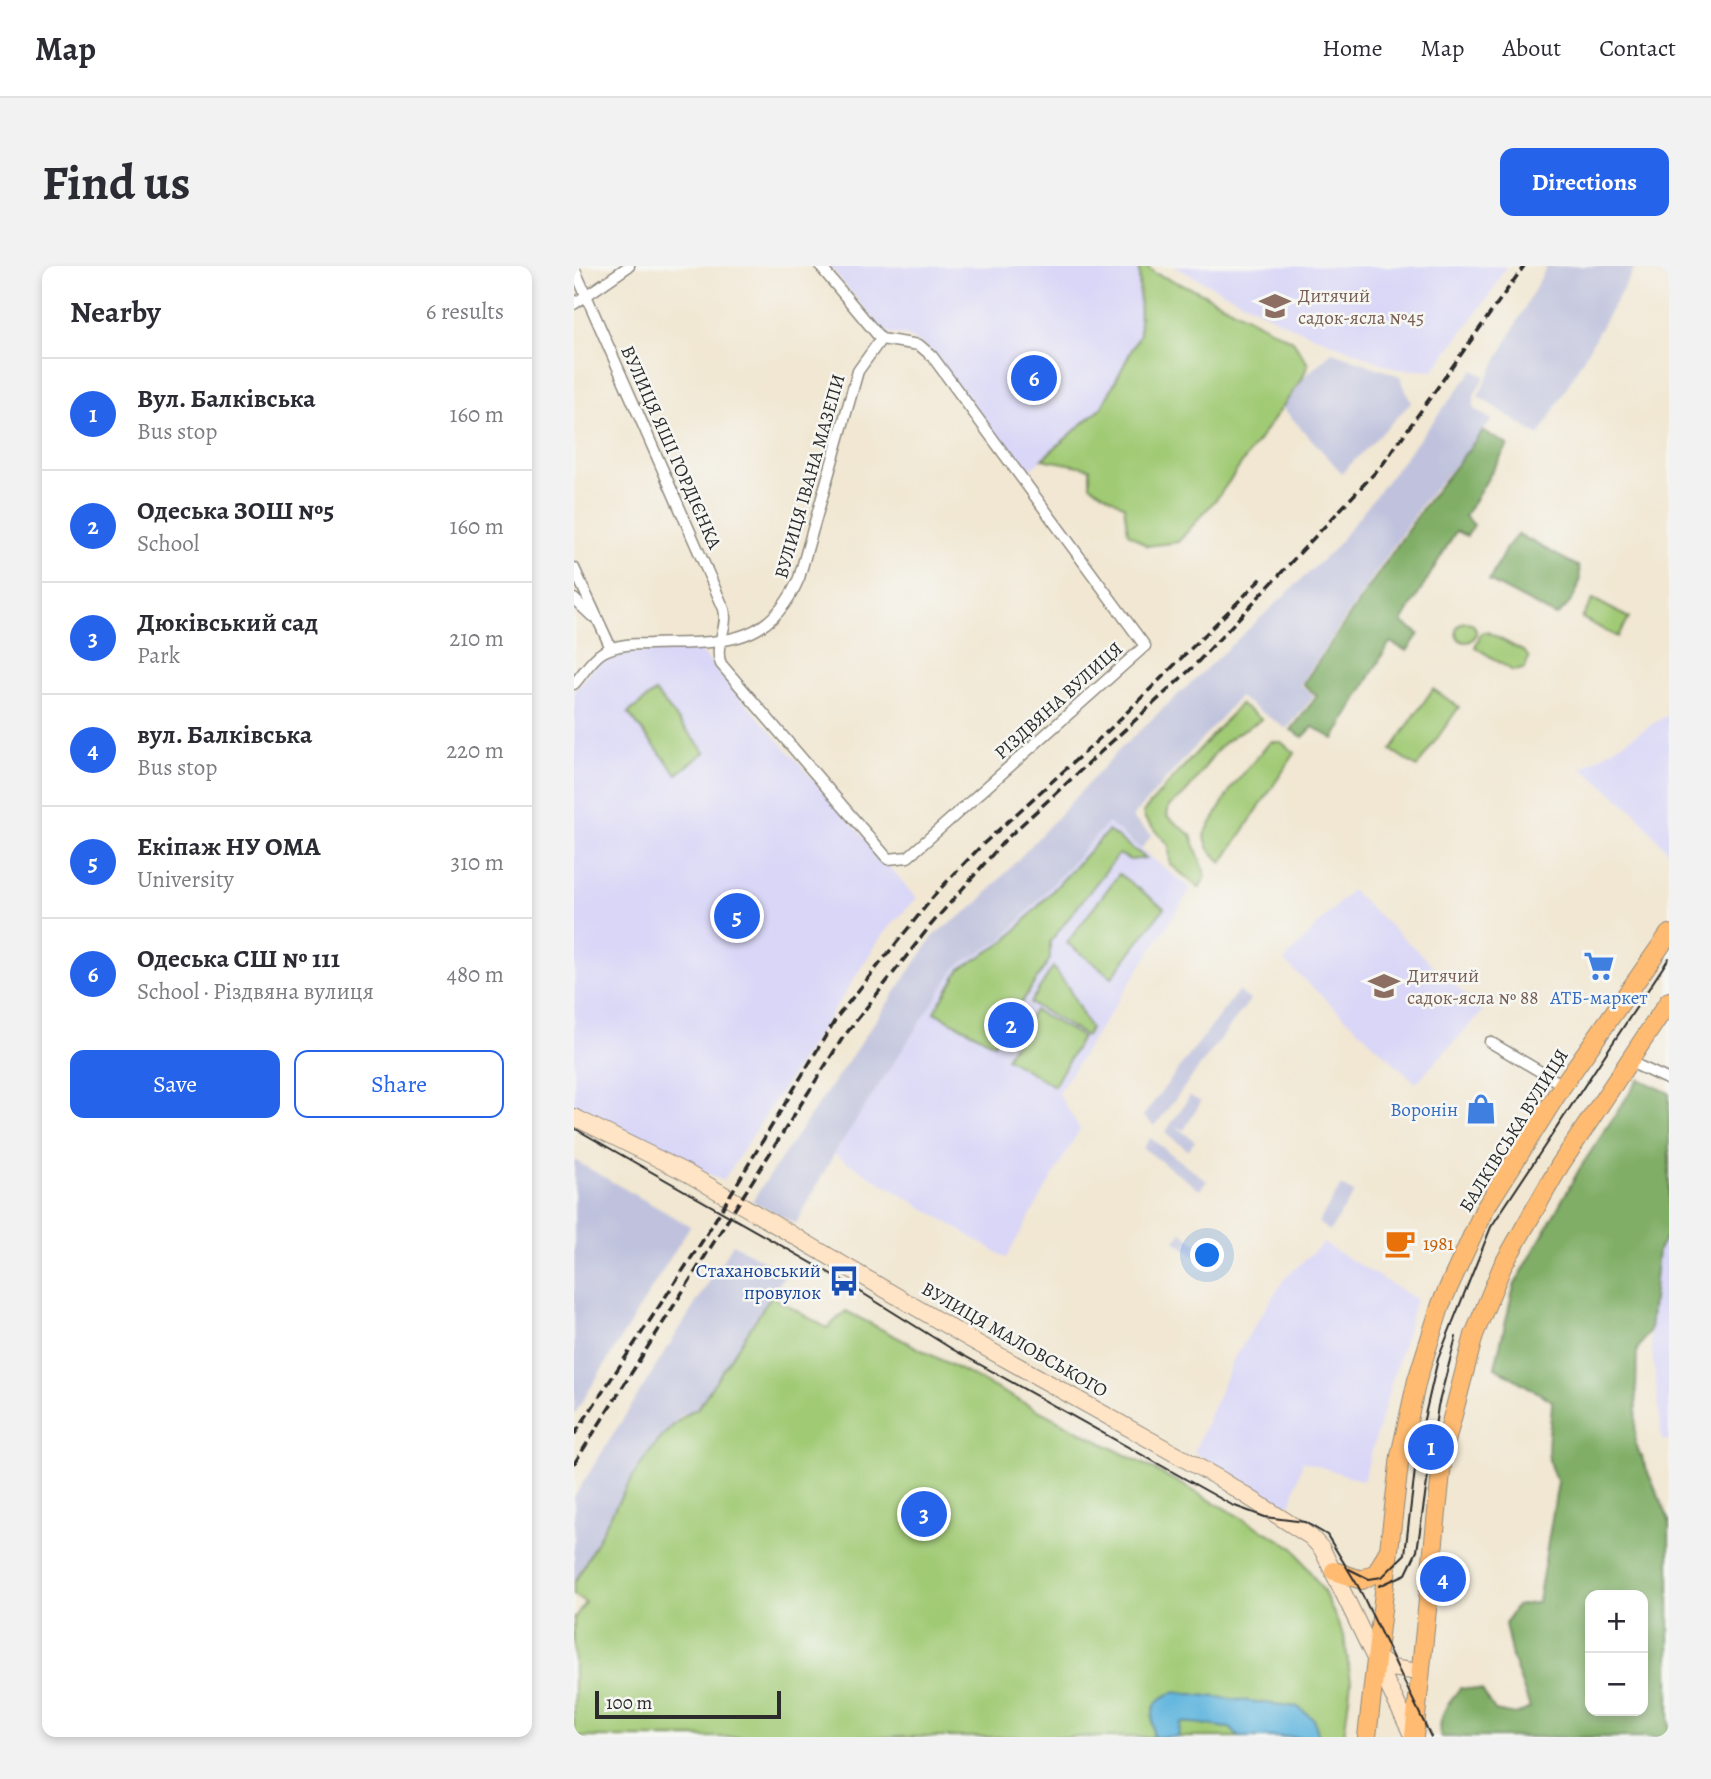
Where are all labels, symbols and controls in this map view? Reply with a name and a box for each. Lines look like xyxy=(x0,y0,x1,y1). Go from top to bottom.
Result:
text: Map xyxy=(35,26,96,71)
text: Home xyxy=(1322,32,1383,64)
text: Map xyxy=(1421,32,1465,64)
text: About xyxy=(1503,32,1561,64)
text: Contact xyxy=(1599,32,1676,64)
button: Directions xyxy=(1500,148,1669,216)
text: Find us xyxy=(42,149,190,216)
place label: Дитячий садок-ясла №45 xyxy=(1298,283,1424,331)
school or university icon: Дитячий садок-ясла №45 xyxy=(1258,289,1292,323)
text: Nearby xyxy=(70,292,161,332)
text: 6 results xyxy=(426,296,504,327)
street label: ВУЛИЦЯ ЯШІ ГОРДІЄНКА xyxy=(614,342,728,554)
pin: 6 xyxy=(1011,352,1057,404)
street label: ВУЛИЦЯ ІВАНА МАЗЕПИ xyxy=(768,371,852,582)
text: Вул. Балківська xyxy=(137,381,316,416)
text: 1 xyxy=(89,399,97,430)
text: 160 m xyxy=(450,399,504,430)
text: Bus stop xyxy=(137,416,217,447)
text: Одеська ЗОШ №5 xyxy=(137,493,334,528)
text: 2 xyxy=(87,511,99,542)
text: 160 m xyxy=(450,511,504,542)
text: School xyxy=(137,528,199,559)
text: Дюківський сад xyxy=(137,605,318,640)
text: 3 xyxy=(88,623,98,654)
text: 210 m xyxy=(449,623,504,654)
street label: РІЗДВЯНА ВУЛИЦЯ xyxy=(989,636,1128,765)
text: Park xyxy=(137,640,180,671)
text: вул. Балківська xyxy=(137,717,312,752)
text: 4 xyxy=(88,735,98,766)
text: 220 m xyxy=(446,735,504,766)
text: Bus stop xyxy=(137,752,217,783)
text: Екіпаж НУ ОМА xyxy=(137,829,321,864)
text: 5 xyxy=(88,847,98,878)
text: 310 m xyxy=(451,847,504,878)
text: University xyxy=(137,864,234,895)
pin: 5 xyxy=(714,890,760,942)
text: Одеська СШ № 111 xyxy=(137,941,340,976)
supermarket icon: АТБ-маркет xyxy=(1582,949,1616,983)
text: 6 xyxy=(88,959,98,990)
text: 480 m xyxy=(446,959,504,990)
place label: Дитячий садок-ясла № 88 xyxy=(1407,963,1539,1011)
school or university icon: Дитячий садок-ясла № 88 xyxy=(1367,969,1401,1003)
text: School · Різдвяна вулиця xyxy=(137,976,374,1007)
place label: АТБ-маркет xyxy=(1549,985,1648,1011)
pin: 2 xyxy=(988,999,1034,1051)
street label: БАЛКІВСЬКА ВУЛИЦЯ xyxy=(1453,1044,1575,1217)
button: Save xyxy=(70,1050,280,1118)
button: Share xyxy=(294,1050,504,1118)
shop icon: Воронін xyxy=(1464,1092,1498,1126)
place label: Воронін xyxy=(1390,1097,1458,1123)
cafe icon: 1981 xyxy=(1383,1226,1417,1260)
place label: 1981 xyxy=(1423,1231,1454,1257)
your location xyxy=(1190,1238,1224,1272)
place label: Стахановський провулок xyxy=(696,1258,821,1306)
bus stop icon: Стахановський провулок xyxy=(827,1264,861,1298)
street label: ВУЛИЦЯ МАЛОВСЬКОГО xyxy=(917,1276,1112,1404)
pin: 1 xyxy=(1408,1421,1454,1473)
pin: 3 xyxy=(901,1488,947,1540)
pin: 4 xyxy=(1420,1553,1466,1605)
map controls xyxy=(1585,1590,1648,1716)
button: + xyxy=(1585,1590,1648,1653)
button: − xyxy=(1585,1653,1648,1716)
scale bar xyxy=(595,1688,780,1720)
text: 100 m xyxy=(606,1690,652,1716)

